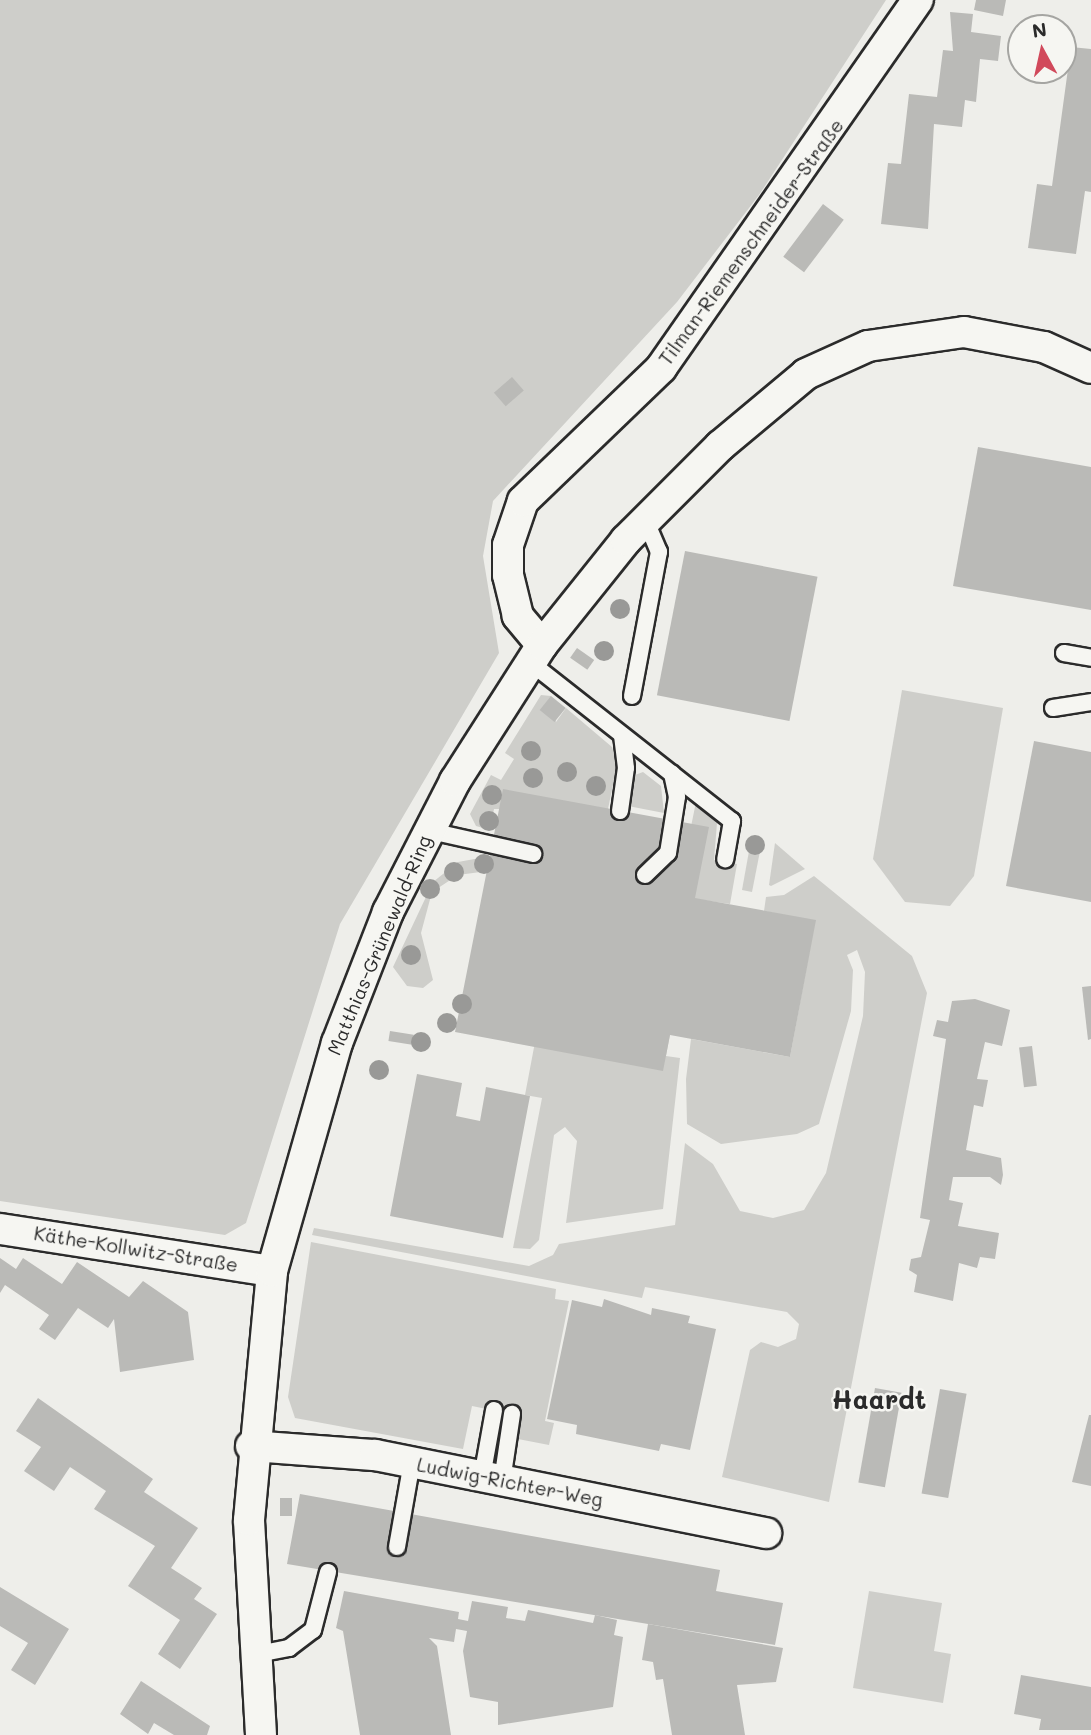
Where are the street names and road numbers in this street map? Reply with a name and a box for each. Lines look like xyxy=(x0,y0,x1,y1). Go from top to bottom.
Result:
street label: Tilman-Riemenschneider-Straße xyxy=(654,114,848,370)
street label: Matthias-Grünewald-Ring xyxy=(322,832,436,1058)
street label: Käthe-Kollwitz-Straße xyxy=(32,1222,240,1276)
street label: Ludwig-Richter-Weg xyxy=(415,1453,605,1511)

